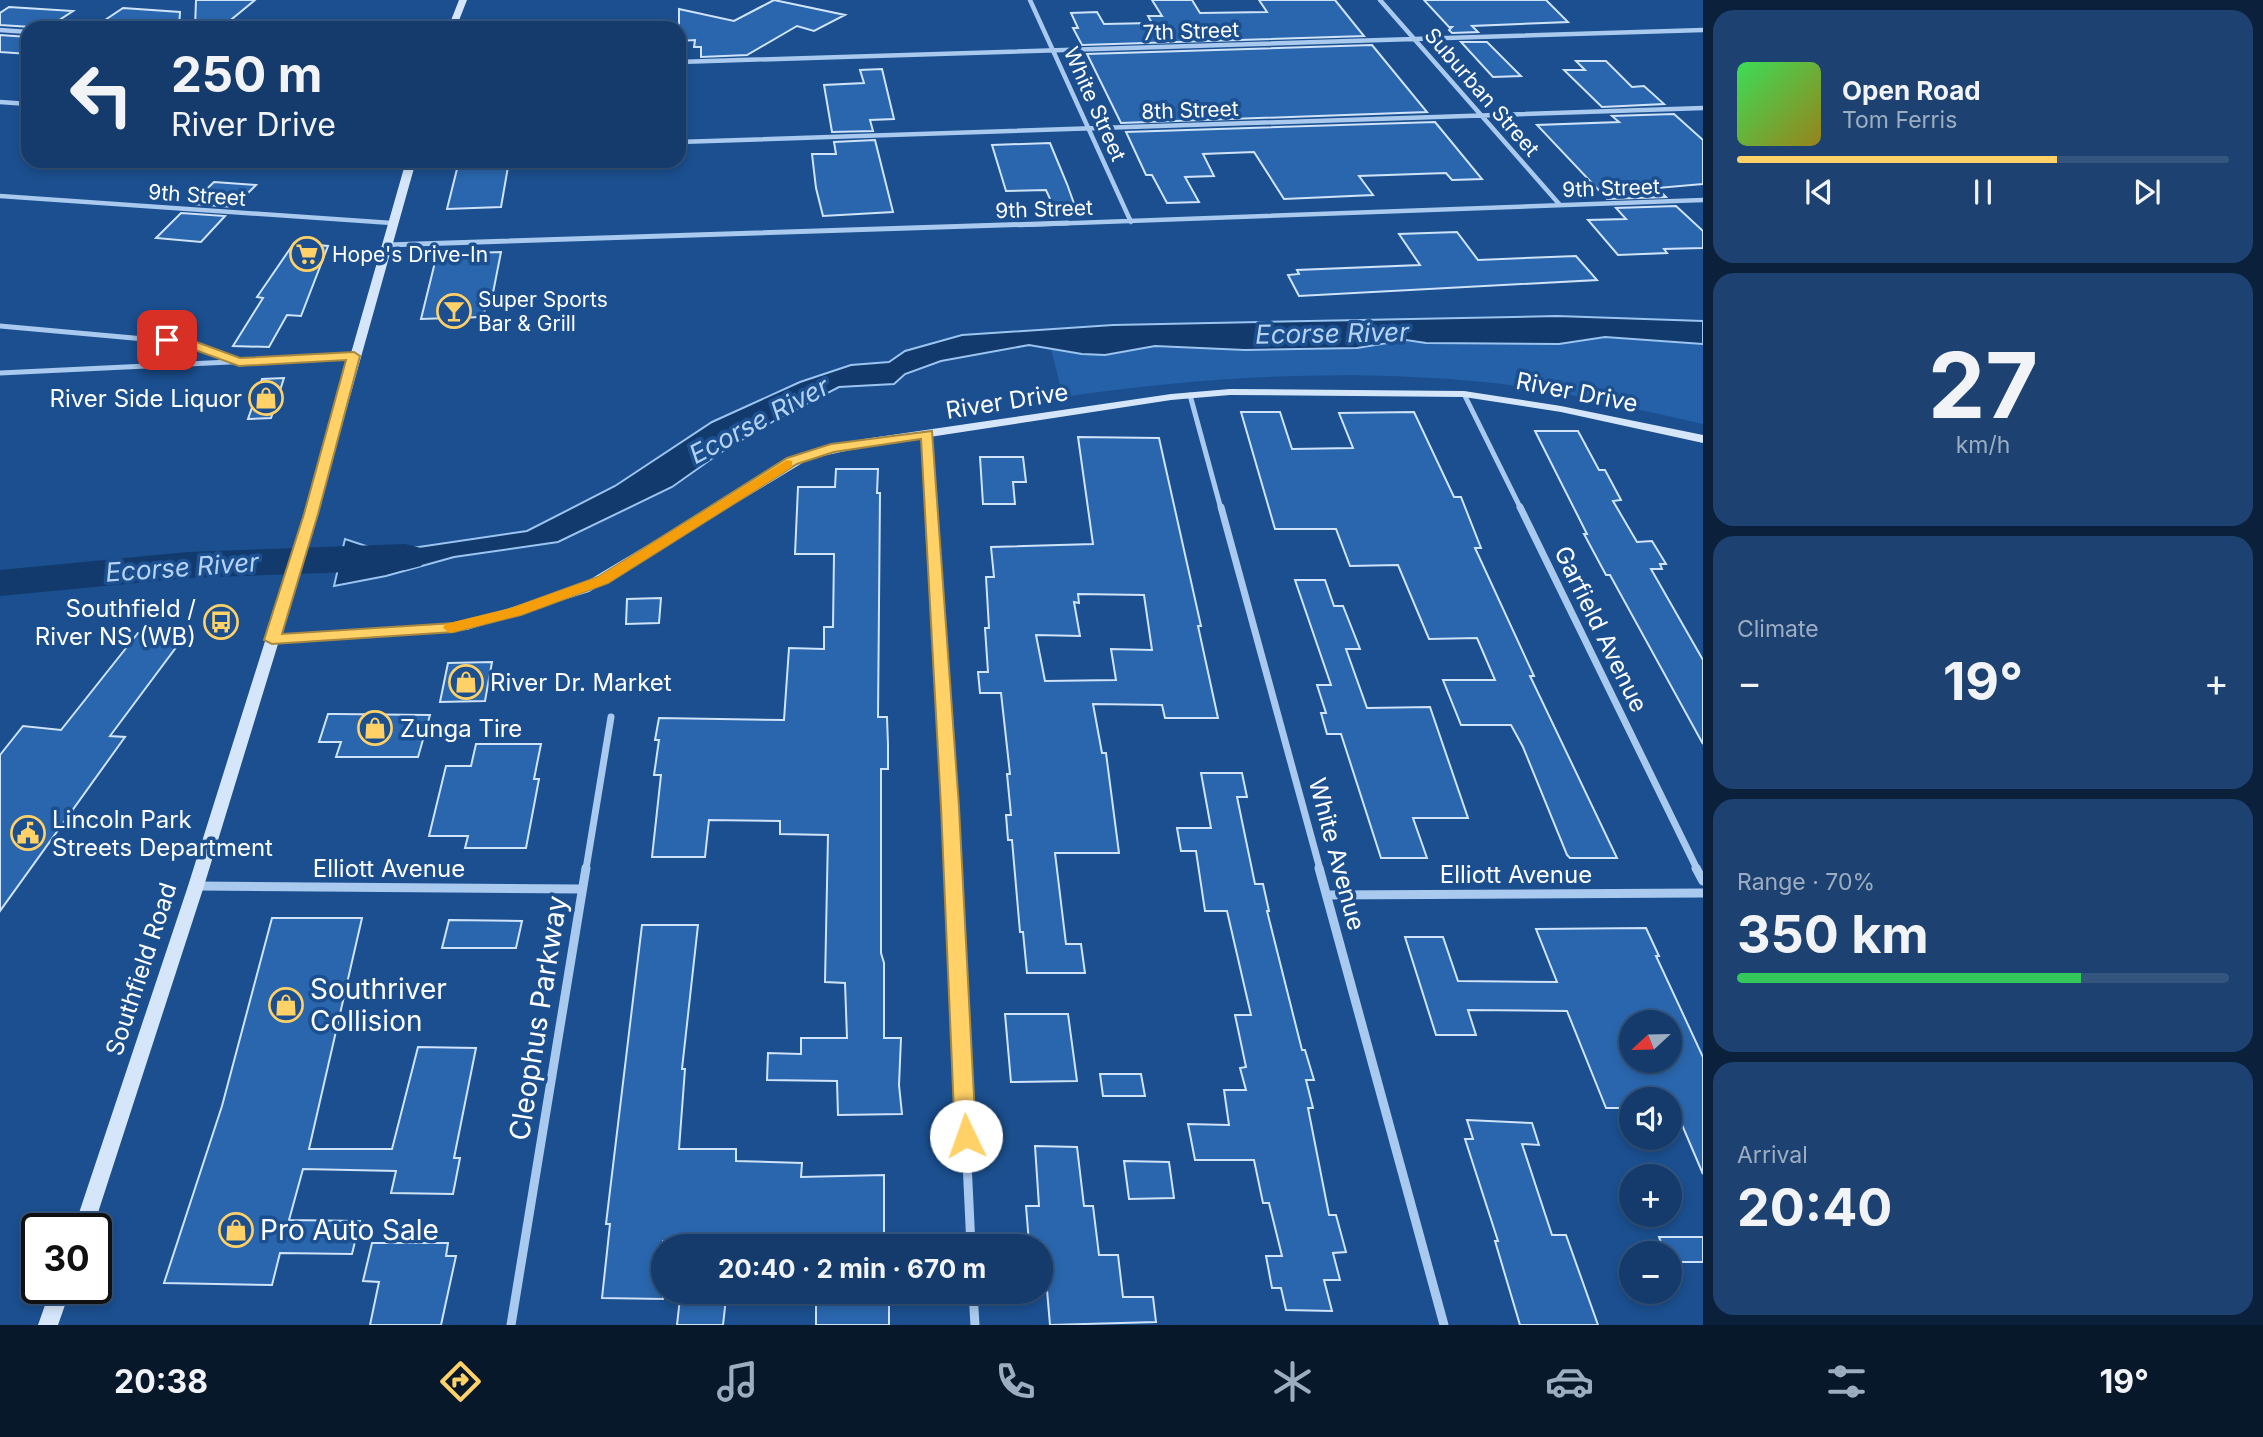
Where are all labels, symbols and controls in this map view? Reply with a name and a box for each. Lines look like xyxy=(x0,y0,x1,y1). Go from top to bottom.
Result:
street label: 7th Street xyxy=(1142,17,1240,45)
street label: Suburban Street xyxy=(1419,23,1545,161)
street label: White Street xyxy=(1059,43,1131,165)
text: 250 m xyxy=(171,45,323,104)
icon: left xyxy=(56,49,147,140)
text: Open Road xyxy=(1842,75,1981,106)
street label: 8th Street xyxy=(1141,96,1239,124)
text: River Drive xyxy=(171,105,336,144)
text: Tom Ferris xyxy=(1842,106,1957,134)
icon: previous xyxy=(1800,173,1838,211)
icon: pause xyxy=(1964,173,2002,211)
icon: next xyxy=(2128,173,2166,211)
street label: 9th Street xyxy=(1562,174,1660,202)
street label: 9th Street xyxy=(147,179,247,211)
street label: 9th Street xyxy=(995,195,1093,223)
supermarket icon: Hope's Drive-In xyxy=(288,235,326,273)
place label: Hope's Drive-In xyxy=(332,242,488,267)
place label: Super Sports Bar & Grill xyxy=(478,287,608,336)
bar icon: Super Sports Bar & Grill xyxy=(435,292,473,330)
pin xyxy=(137,310,197,370)
water label: Ecorse River xyxy=(1255,316,1410,350)
icon: arrive xyxy=(148,321,186,359)
text: 27 xyxy=(1928,330,2038,440)
street label: River Drive xyxy=(1514,366,1640,418)
water label: Ecorse River xyxy=(684,370,835,470)
street label: River Drive xyxy=(944,377,1070,425)
shop icon: River Side Liquor xyxy=(247,379,285,417)
place label: River Side Liquor xyxy=(50,384,242,413)
text: km/h xyxy=(1956,431,2010,459)
street label: Garfield Avenue xyxy=(1548,541,1654,717)
water label: Ecorse River xyxy=(104,546,261,588)
place label: Southfield / River NS (WB) xyxy=(35,594,196,651)
bus stop icon: Southfield / River NS (WB) xyxy=(202,603,240,641)
text: Climate xyxy=(1737,615,1819,643)
text: 19° xyxy=(1943,650,2023,713)
text: − xyxy=(1737,659,1762,705)
text: + xyxy=(2204,659,2229,705)
shop icon: River Dr. Market xyxy=(447,663,485,701)
place label: River Dr. Market xyxy=(490,668,672,697)
shop icon: Zunga Tire xyxy=(356,709,394,747)
place label: Zunga Tire xyxy=(400,714,522,743)
street label: White Avenue xyxy=(1303,775,1371,933)
place label: Lincoln Park Streets Department xyxy=(52,805,273,862)
public building icon: Lincoln Park Streets Department xyxy=(9,814,47,852)
street label: Elliott Avenue xyxy=(313,854,465,883)
street label: Elliott Avenue xyxy=(1440,860,1592,889)
text: Range · 70% xyxy=(1737,868,1875,896)
street label: Southfield Road xyxy=(99,879,183,1059)
street label: Cleophus Parkway xyxy=(502,893,574,1143)
text: 350 km xyxy=(1737,903,1929,966)
place label: Southriver Collision xyxy=(310,972,447,1038)
shop icon: Southriver Collision xyxy=(267,986,305,1024)
north arrow xyxy=(1619,1010,1682,1073)
map controls xyxy=(1619,1010,1682,1304)
button: sound xyxy=(1619,1087,1682,1150)
position arrow xyxy=(929,1099,1003,1173)
text: Arrival xyxy=(1737,1141,1808,1169)
button: + xyxy=(1619,1164,1682,1227)
text: 20:40 xyxy=(1737,1176,1892,1239)
shop icon: Pro Auto Sale xyxy=(217,1211,255,1249)
speed limit sign: 30 xyxy=(21,1213,112,1304)
place label: Pro Auto Sale xyxy=(260,1213,439,1247)
button: − xyxy=(1619,1241,1682,1304)
text: 20:40 · 2 min · 670 m xyxy=(718,1253,986,1284)
icon: directions xyxy=(436,1357,485,1406)
icon: music xyxy=(713,1357,762,1406)
icon: phone xyxy=(991,1357,1040,1406)
icon: climate xyxy=(1268,1357,1317,1406)
icon: car xyxy=(1545,1357,1594,1406)
icon: filters xyxy=(1822,1357,1871,1406)
text: 20:38 xyxy=(114,1362,208,1401)
text: 19° xyxy=(2100,1362,2149,1401)

